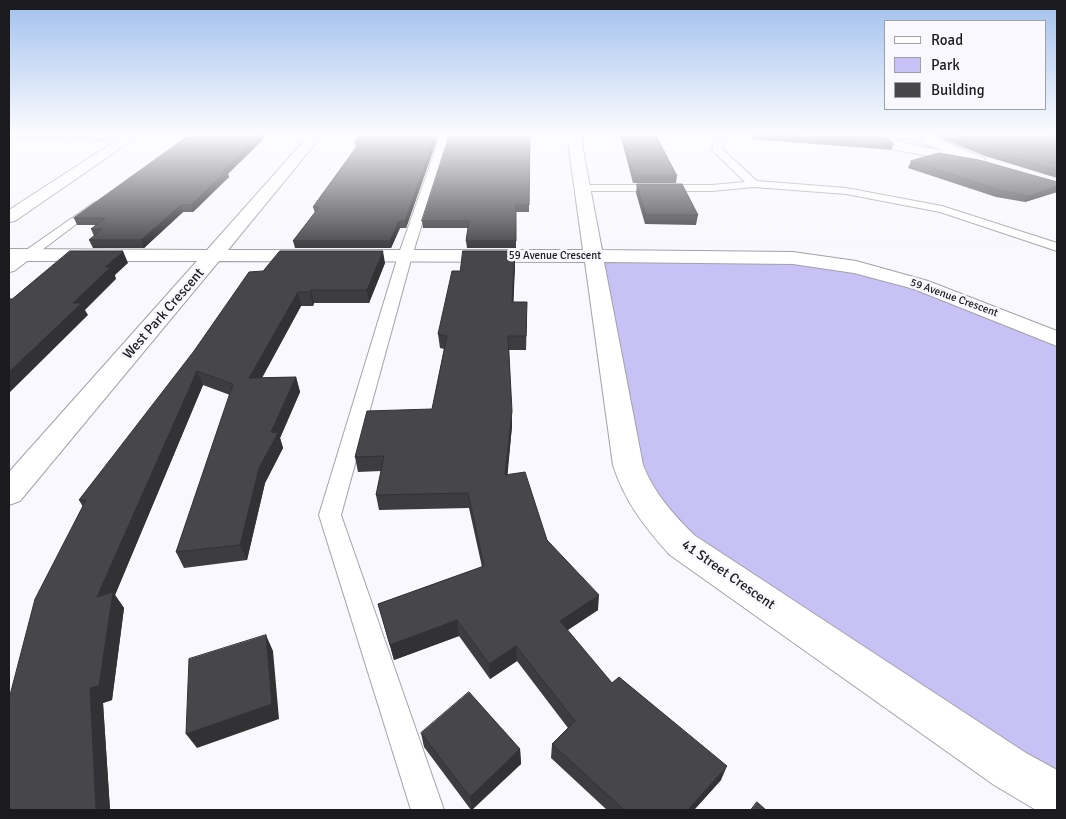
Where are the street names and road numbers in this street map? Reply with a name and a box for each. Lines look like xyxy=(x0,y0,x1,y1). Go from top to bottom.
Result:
street label: 59 Avenue Crescent xyxy=(509,249,601,263)
street label: West Park Crescent xyxy=(120,265,208,363)
street label: 59 Avenue Crescent xyxy=(908,276,1000,320)
street label: 41 Street Crescent xyxy=(678,536,778,614)

